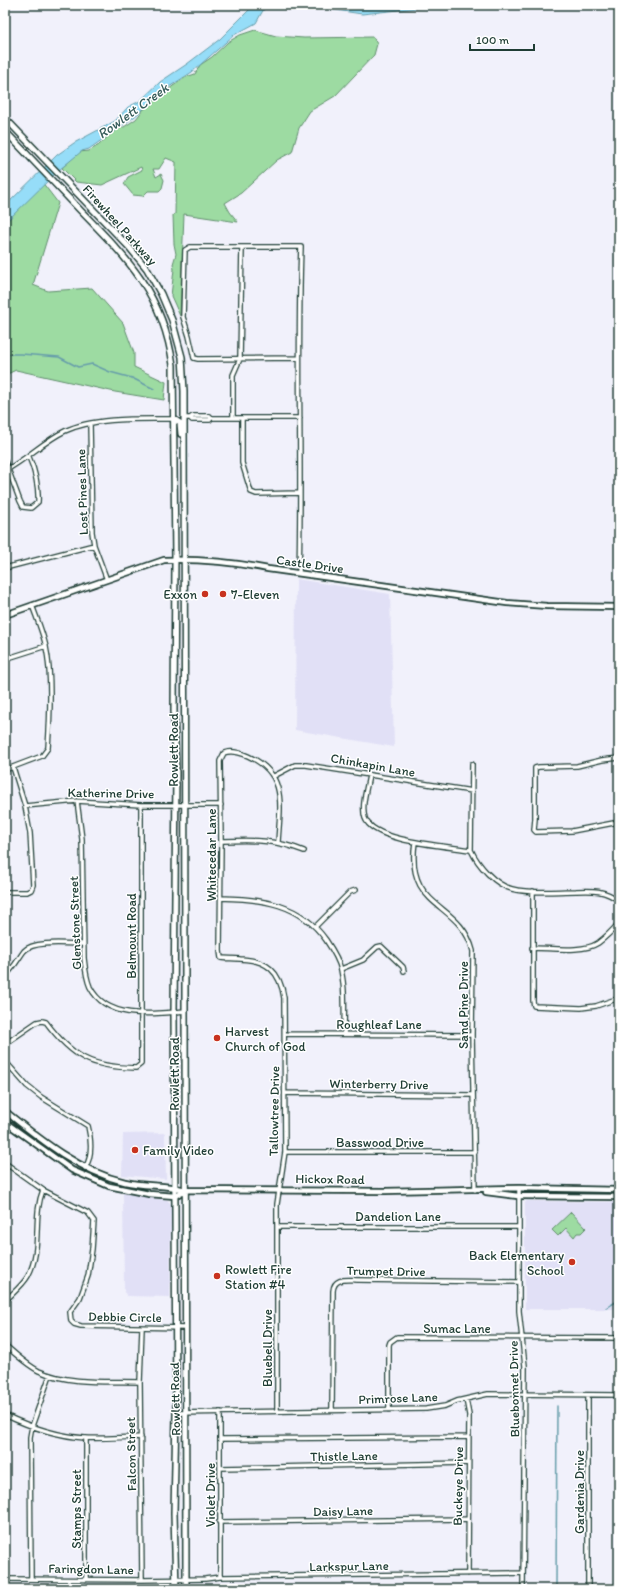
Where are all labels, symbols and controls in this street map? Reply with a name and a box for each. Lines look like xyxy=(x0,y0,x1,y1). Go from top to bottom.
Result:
scale bar xyxy=(470,26,534,52)
text: 100 m xyxy=(476,33,509,47)
water label: Rowlett Creek xyxy=(94,79,173,143)
street label: Firewheel Parkway xyxy=(80,182,160,268)
street label: Lost Pines Lane xyxy=(73,449,91,535)
street label: Castle Drive xyxy=(275,552,345,576)
place label: Exxon xyxy=(163,587,198,602)
place label: 7-Eleven xyxy=(231,587,280,602)
marker: Exxon xyxy=(200,589,210,599)
marker: 7-Eleven xyxy=(218,589,228,599)
street label: Rowlett Road xyxy=(166,713,181,787)
street label: Chinkapin Lane xyxy=(330,750,416,780)
street label: Katherine Drive xyxy=(67,785,155,801)
street label: Whitecedar Lane xyxy=(204,808,219,902)
street label: Glenstone Street xyxy=(66,876,84,970)
street label: Belmount Road xyxy=(124,893,139,979)
street label: Sand Pine Drive xyxy=(456,961,471,1049)
street label: Roughleaf Lane xyxy=(336,1017,422,1032)
place label: Harvest Church of God xyxy=(225,1024,306,1054)
marker: Harvest Church of God xyxy=(212,1033,222,1043)
street label: Rowlett Road xyxy=(167,1037,182,1111)
street label: Tallowtree Drive xyxy=(266,1066,282,1156)
street label: Winterberry Drive xyxy=(329,1076,429,1092)
street label: Basswood Drive xyxy=(336,1135,424,1150)
place label: Family Video xyxy=(143,1143,214,1158)
marker: Family Video xyxy=(130,1145,140,1155)
street label: Hickox Road xyxy=(295,1171,365,1187)
street label: Dandelion Lane xyxy=(355,1209,441,1224)
place label: Back Elementary School xyxy=(469,1248,564,1278)
marker: Back Elementary School xyxy=(567,1257,577,1267)
place label: Rowlett Fire Station #4 xyxy=(225,1262,292,1292)
street label: Trumpet Drive xyxy=(346,1263,426,1279)
marker: Rowlett Fire Station #4 xyxy=(212,1271,222,1281)
street label: Debbie Circle xyxy=(88,1309,162,1325)
street label: Bluebell Drive xyxy=(260,1309,275,1387)
street label: Sumac Lane xyxy=(423,1321,491,1336)
street label: Bluebonnet Drive xyxy=(506,1340,522,1438)
street label: Rowlett Road xyxy=(167,1362,183,1436)
street label: Primrose Lane xyxy=(358,1389,438,1407)
street label: Falcon Street xyxy=(123,1417,139,1491)
street label: Buckeye Drive xyxy=(450,1446,466,1526)
street label: Thistle Lane xyxy=(310,1448,378,1464)
street label: Gardenia Drive xyxy=(572,1450,587,1534)
street label: Violet Drive xyxy=(203,1463,218,1527)
street label: Stamps Street xyxy=(69,1469,84,1549)
street label: Daisy Lane xyxy=(313,1503,373,1519)
street label: Larkspur Lane xyxy=(309,1558,389,1574)
street label: Faringdon Lane xyxy=(48,1561,134,1577)

